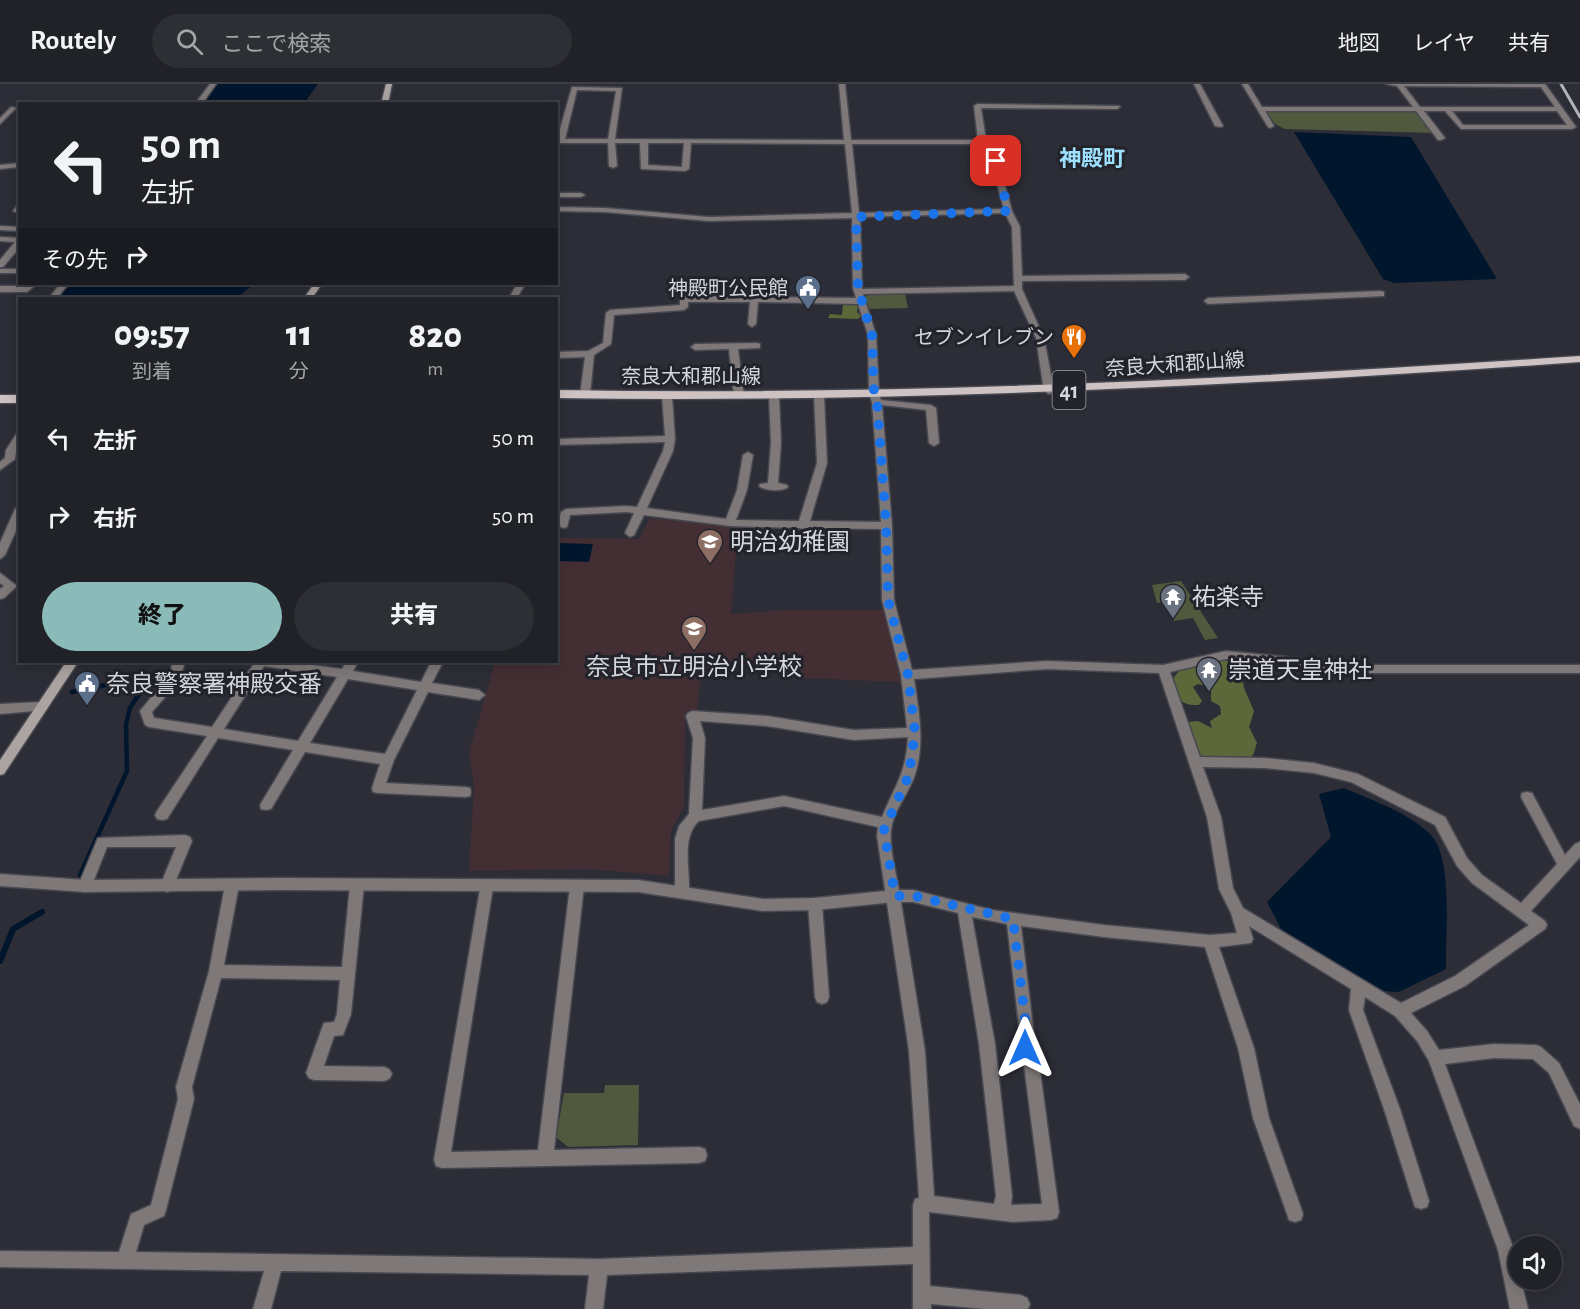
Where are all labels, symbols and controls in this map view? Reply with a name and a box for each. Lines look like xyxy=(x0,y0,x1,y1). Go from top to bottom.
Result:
search box xyxy=(152,14,572,68)
icon: search xyxy=(173,25,206,58)
text: Routely xyxy=(30,27,116,55)
text: ここで検索 xyxy=(221,33,331,55)
text: 地図 xyxy=(1338,33,1380,54)
text: レイヤ xyxy=(1413,33,1475,54)
text: 共有 xyxy=(1508,33,1550,54)
text: 50 m xyxy=(141,124,221,166)
icon: left xyxy=(42,126,120,204)
pin xyxy=(970,135,1021,186)
icon: arrive xyxy=(979,144,1012,177)
district label: 神殿町 xyxy=(1059,147,1125,170)
text: 左折 xyxy=(141,180,195,207)
icon: right xyxy=(120,240,153,273)
text: その先 xyxy=(42,249,108,271)
public building icon: 神殿町公民館 xyxy=(793,273,823,311)
place label: 神殿町公民館 xyxy=(668,278,788,299)
text: 09:57 xyxy=(114,316,190,352)
text: 11 xyxy=(286,316,312,352)
text: 820 xyxy=(408,318,462,354)
restaurant icon: セブンイレブン xyxy=(1059,322,1089,360)
place label: セブンイレブン xyxy=(914,326,1054,348)
street label: 奈良大和郡山線 xyxy=(1104,348,1246,380)
text: m xyxy=(427,359,443,379)
text: 到着 xyxy=(132,362,172,382)
text: 分 xyxy=(289,362,309,382)
street label: 奈良大和郡山線 xyxy=(621,365,761,387)
road number: 41 xyxy=(1052,371,1086,409)
icon: left xyxy=(42,422,75,455)
text: 50 m xyxy=(492,427,534,449)
text: 左折 xyxy=(93,430,137,452)
icon: right xyxy=(42,500,75,533)
text: 50 m xyxy=(492,505,534,527)
text: 右折 xyxy=(93,508,137,530)
school or university icon: 明治幼稚園 xyxy=(695,527,725,565)
place label: 明治幼稚園 xyxy=(730,529,850,555)
button: 終了 xyxy=(42,582,282,651)
button: 共有 xyxy=(294,582,534,651)
temple icon: 祐楽寺 xyxy=(1158,582,1188,620)
place label: 祐楽寺 xyxy=(1192,584,1264,610)
school or university icon: 奈良市立明治小学校 xyxy=(679,614,709,652)
place label: 奈良市立明治小学校 xyxy=(586,654,802,680)
temple icon: 崇道天皇神社 xyxy=(1194,655,1224,693)
place label: 崇道天皇神社 xyxy=(1228,657,1372,683)
public building icon: 奈良警察署神殿交番 xyxy=(72,669,102,707)
place label: 奈良警察署神殿交番 xyxy=(106,671,322,697)
position arrow xyxy=(993,1016,1057,1080)
map controls xyxy=(1508,1236,1562,1290)
button: sound xyxy=(1508,1236,1562,1290)

